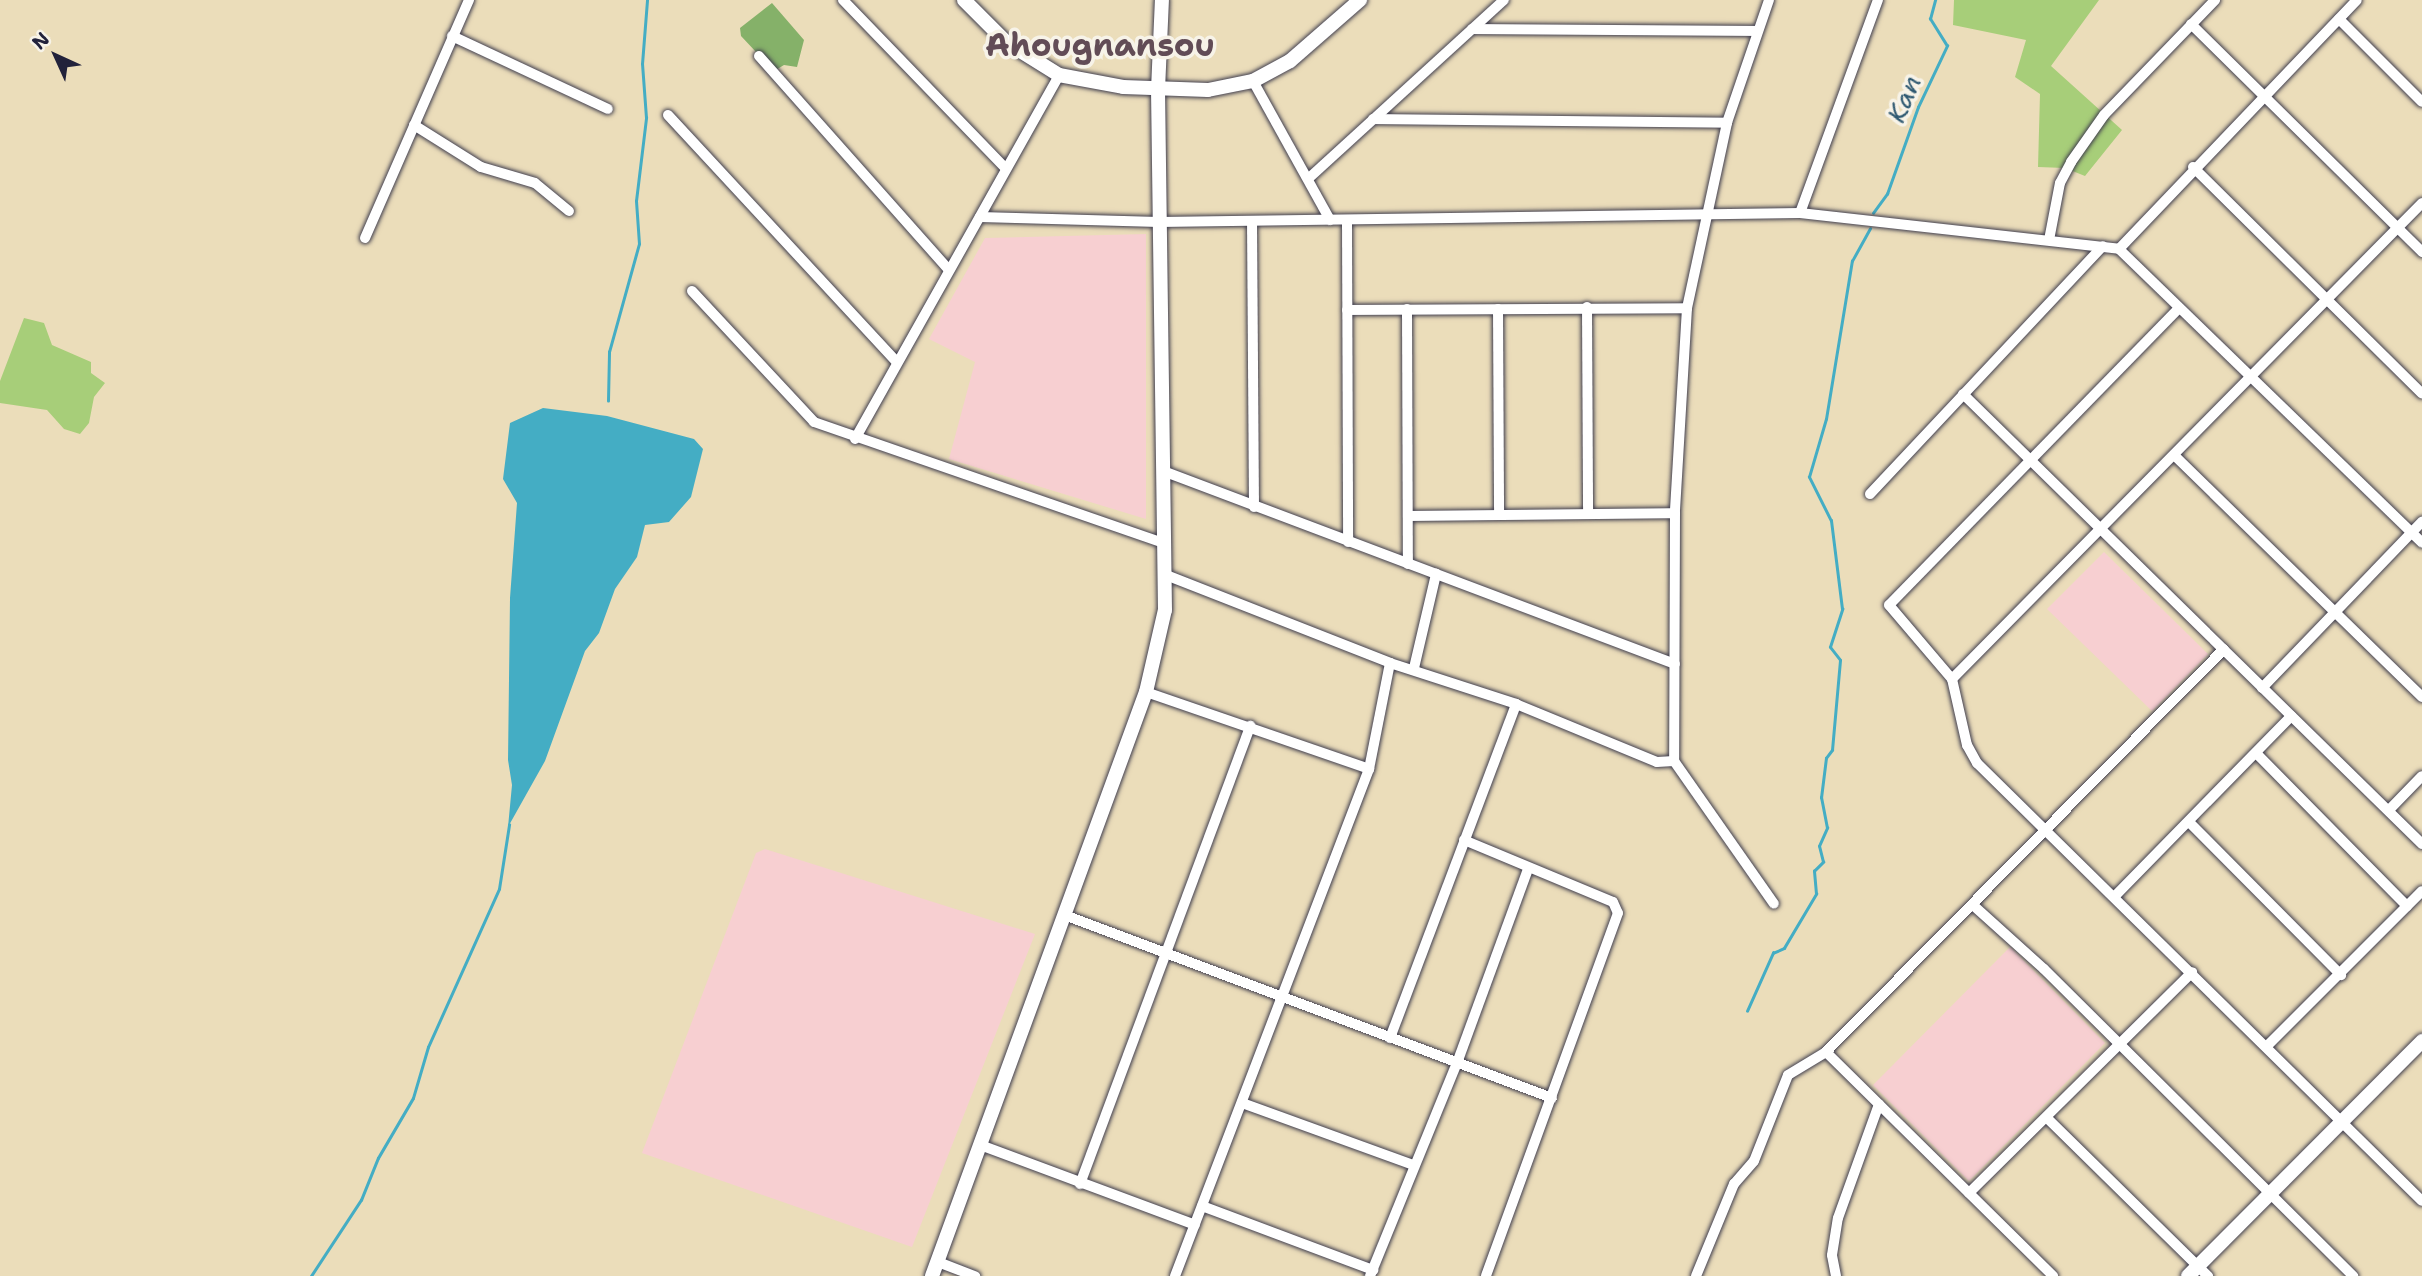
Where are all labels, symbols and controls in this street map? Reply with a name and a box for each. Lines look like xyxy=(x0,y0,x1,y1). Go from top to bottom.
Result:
north arrow xyxy=(21,21,91,91)
district label: Ahougnansou xyxy=(985,26,1215,64)
text: N xyxy=(27,27,55,55)
water label: Kan xyxy=(1880,71,1928,127)

